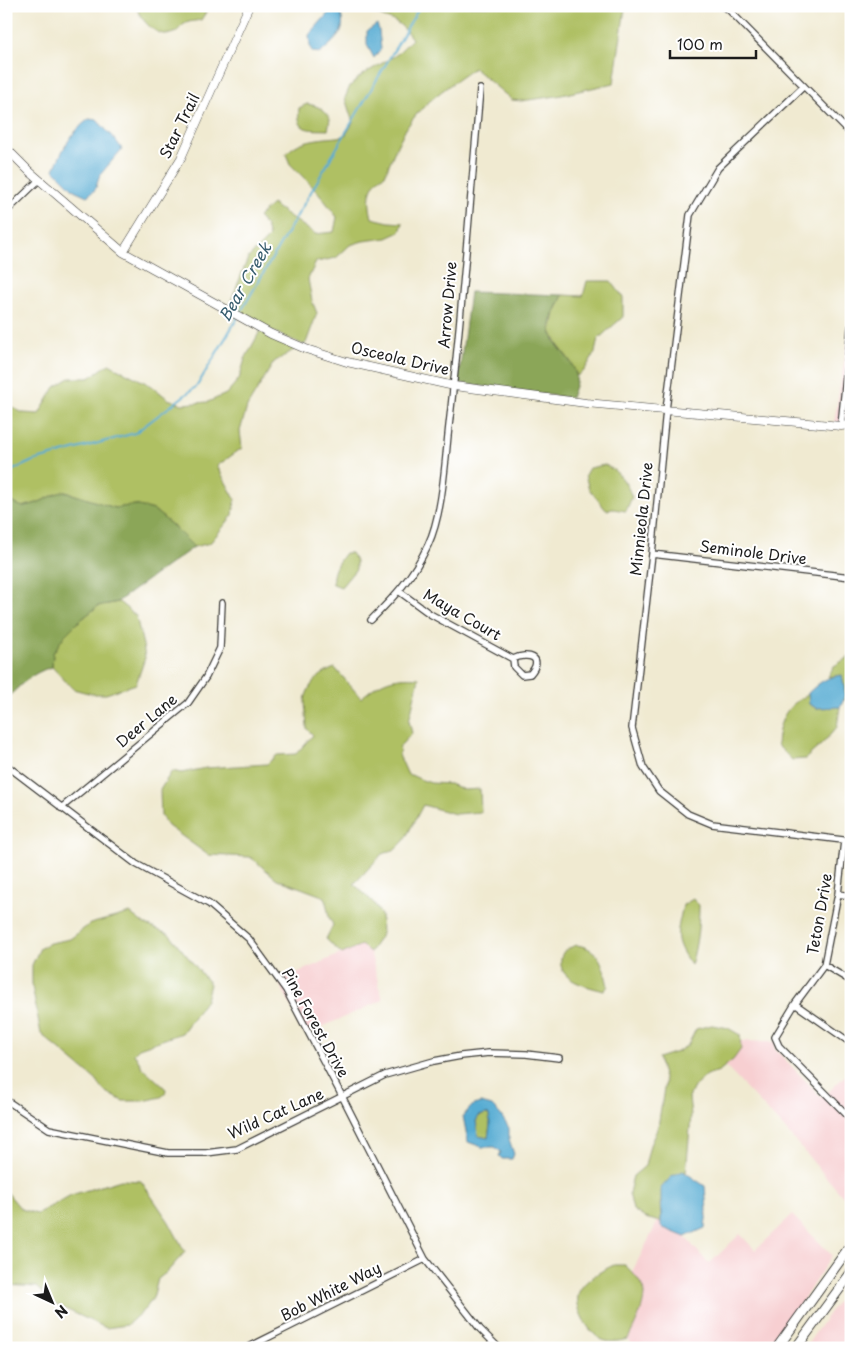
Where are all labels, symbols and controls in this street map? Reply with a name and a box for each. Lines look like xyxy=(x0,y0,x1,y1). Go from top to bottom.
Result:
scale bar xyxy=(670,28,756,60)
text: 100 m xyxy=(677,32,723,55)
street label: Star Trail xyxy=(153,89,204,162)
water label: Bear Creek xyxy=(212,236,277,326)
street label: Arrow Drive xyxy=(431,260,462,349)
street label: Osceola Drive xyxy=(349,335,452,380)
street label: Minnieola Drive xyxy=(623,461,658,577)
street label: Seminole Drive xyxy=(698,534,808,569)
street label: Maya Court xyxy=(419,582,506,645)
street label: Deer Lane xyxy=(110,687,182,752)
street label: Teton Drive xyxy=(800,871,837,956)
street label: Pine Forest Drive xyxy=(277,963,356,1081)
street label: Wild Cat Lane xyxy=(224,1081,327,1144)
street label: Bob White Way xyxy=(276,1255,385,1326)
north arrow xyxy=(28,1276,78,1326)
text: N xyxy=(50,1300,73,1323)

